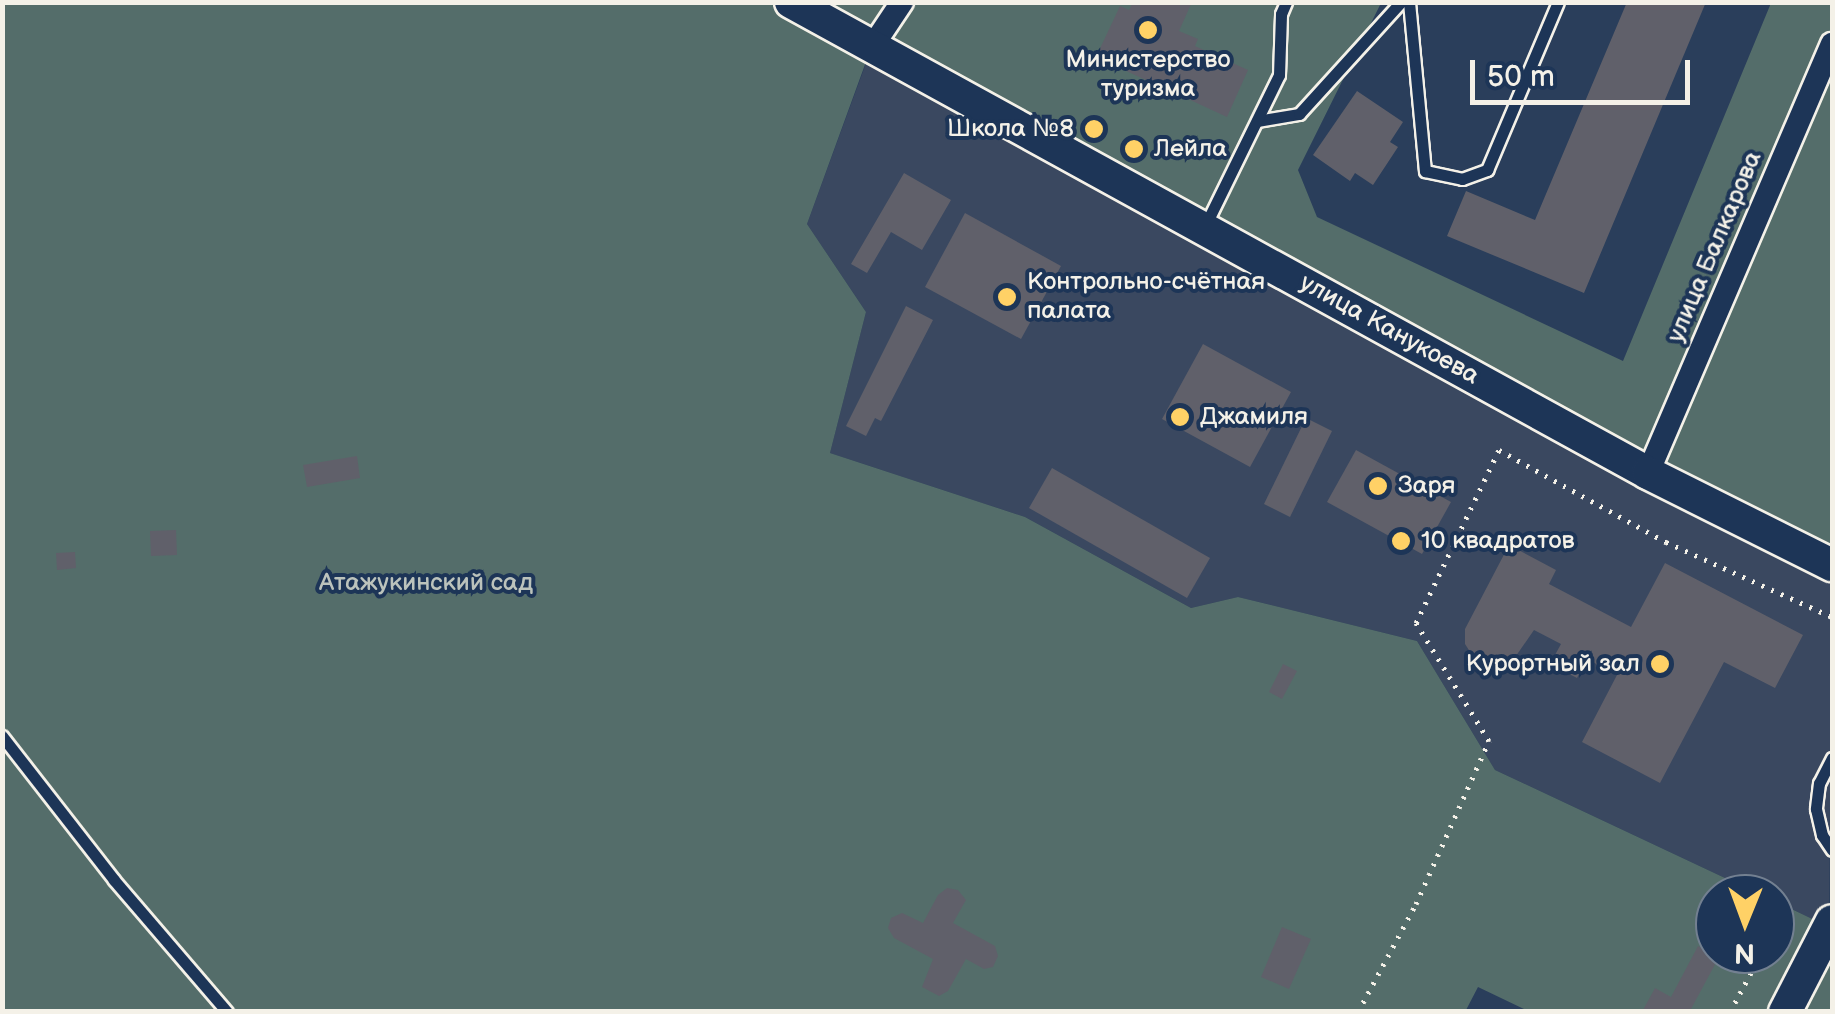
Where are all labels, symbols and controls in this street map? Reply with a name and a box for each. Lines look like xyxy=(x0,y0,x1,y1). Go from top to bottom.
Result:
marker: Министерство туризма xyxy=(1137,19,1159,41)
scale bar xyxy=(1475,40,1695,102)
place label: Министерство туризма xyxy=(1066,46,1230,105)
text: 50 m xyxy=(1487,59,1555,95)
place label: Школа №8 xyxy=(947,114,1074,144)
marker: Школа №8 xyxy=(1083,118,1105,140)
place label: Лейла xyxy=(1154,134,1227,164)
marker: Лейла xyxy=(1123,138,1145,160)
street label: улица Балкарова xyxy=(1661,147,1769,347)
place label: Контрольно-счётная палата xyxy=(1027,268,1265,327)
street label: улица Канукоева xyxy=(1294,268,1484,392)
marker: Контрольно-счётная палата xyxy=(996,286,1018,308)
place label: Джамиля xyxy=(1200,402,1308,432)
marker: Джамиля xyxy=(1169,406,1191,428)
place label: Заря xyxy=(1398,471,1455,501)
marker: Заря xyxy=(1367,475,1389,497)
place label: 10 квадратов xyxy=(1421,526,1575,556)
marker: 10 квадратов xyxy=(1390,530,1412,552)
park label: Атажукинский сад xyxy=(319,568,533,598)
place label: Курортный зал xyxy=(1466,649,1640,679)
marker: Курортный зал xyxy=(1649,653,1671,675)
north arrow xyxy=(1695,874,1795,974)
text: N xyxy=(1734,936,1755,969)

